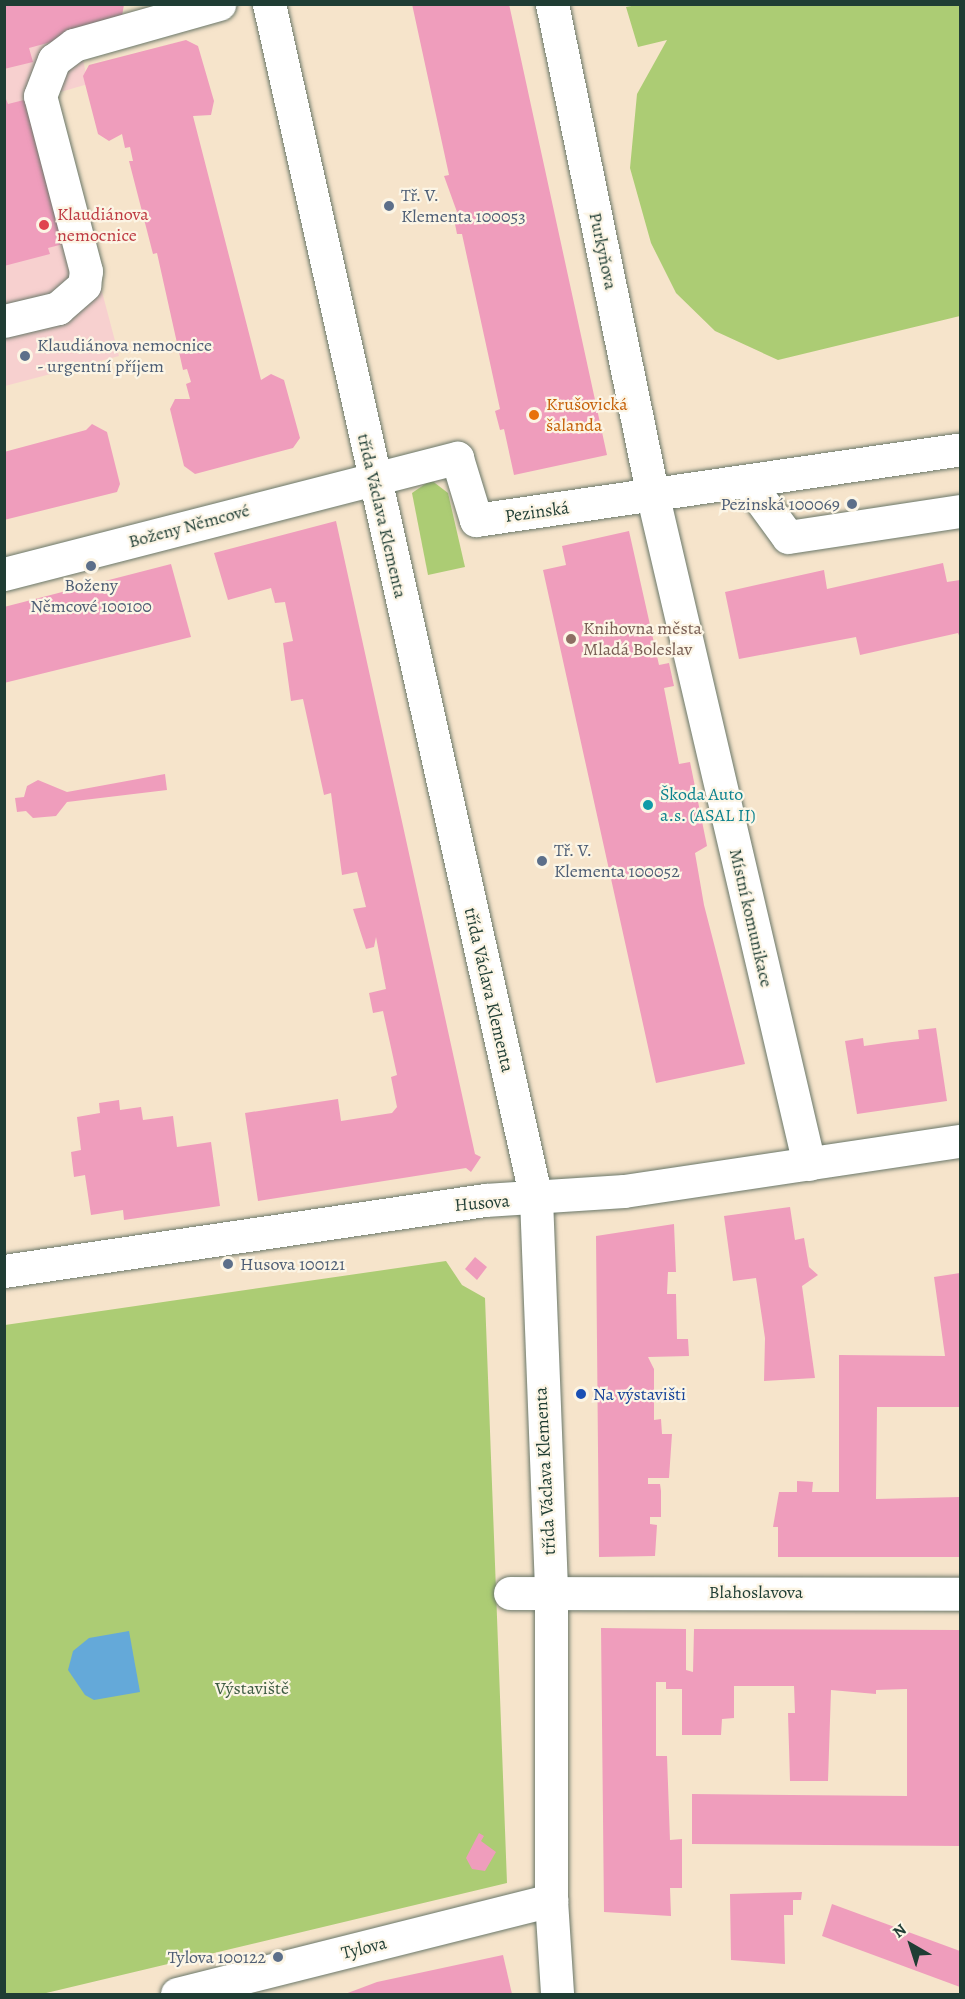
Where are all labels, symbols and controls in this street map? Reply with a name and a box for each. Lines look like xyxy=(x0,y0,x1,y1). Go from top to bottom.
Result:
place label: Tř. V. Klementa 100053 xyxy=(401,185,526,228)
marker: Tř. V. Klementa 100053 xyxy=(382,199,396,213)
place label: Klaudiánova nemocnice xyxy=(57,204,149,246)
street label: Purkyňova xyxy=(584,210,622,292)
marker: Klaudiánova nemocnice xyxy=(35,216,53,234)
place label: Klaudiánova nemocnice - urgentní příjem xyxy=(37,335,212,378)
marker: Klaudiánova nemocnice - urgentní příjem xyxy=(18,349,32,363)
place label: Krušovická šalanda xyxy=(546,394,628,436)
marker: Krušovická šalanda xyxy=(527,408,541,422)
street label: třída Václava Klementa xyxy=(353,432,411,600)
place label: Pezinská 100069 xyxy=(720,493,840,515)
street label: Pezinská xyxy=(504,497,570,527)
marker: Pezinská 100069 xyxy=(845,497,859,511)
street label: Boženy Němcové xyxy=(126,499,252,553)
marker: Boženy Němcové 100100 xyxy=(84,559,98,573)
place label: Boženy Němcové 100100 xyxy=(30,575,152,618)
place label: Knihovna města Mladá Boleslav xyxy=(583,618,702,660)
marker: Knihovna města Mladá Boleslav xyxy=(564,632,578,646)
place label: Škoda Auto a.s. (ASAL II) xyxy=(660,784,756,826)
marker: Škoda Auto a.s. (ASAL II) xyxy=(641,798,655,812)
place label: Tř. V. Klementa 100052 xyxy=(554,840,680,882)
street label: Místní komunikace xyxy=(725,847,777,989)
marker: Tř. V. Klementa 100052 xyxy=(535,854,549,868)
street label: třída Václava Klementa xyxy=(460,906,518,1074)
street label: Husova xyxy=(453,1190,511,1216)
place label: Husova 100121 xyxy=(240,1253,345,1275)
marker: Husova 100121 xyxy=(221,1257,235,1271)
place label: Na výstavišti xyxy=(593,1383,686,1405)
street label: třída Václava Klementa xyxy=(530,1386,560,1556)
marker: Na výstavišti xyxy=(574,1387,588,1401)
street label: Blahoslavova xyxy=(709,1581,803,1603)
park label: Výstaviště xyxy=(215,1677,289,1699)
north arrow xyxy=(881,1915,941,1975)
text: N xyxy=(888,1919,911,1943)
street label: Tylova xyxy=(339,1932,389,1964)
place label: Tylova 100122 xyxy=(168,1946,266,1968)
marker: Tylova 100122 xyxy=(271,1950,285,1964)

